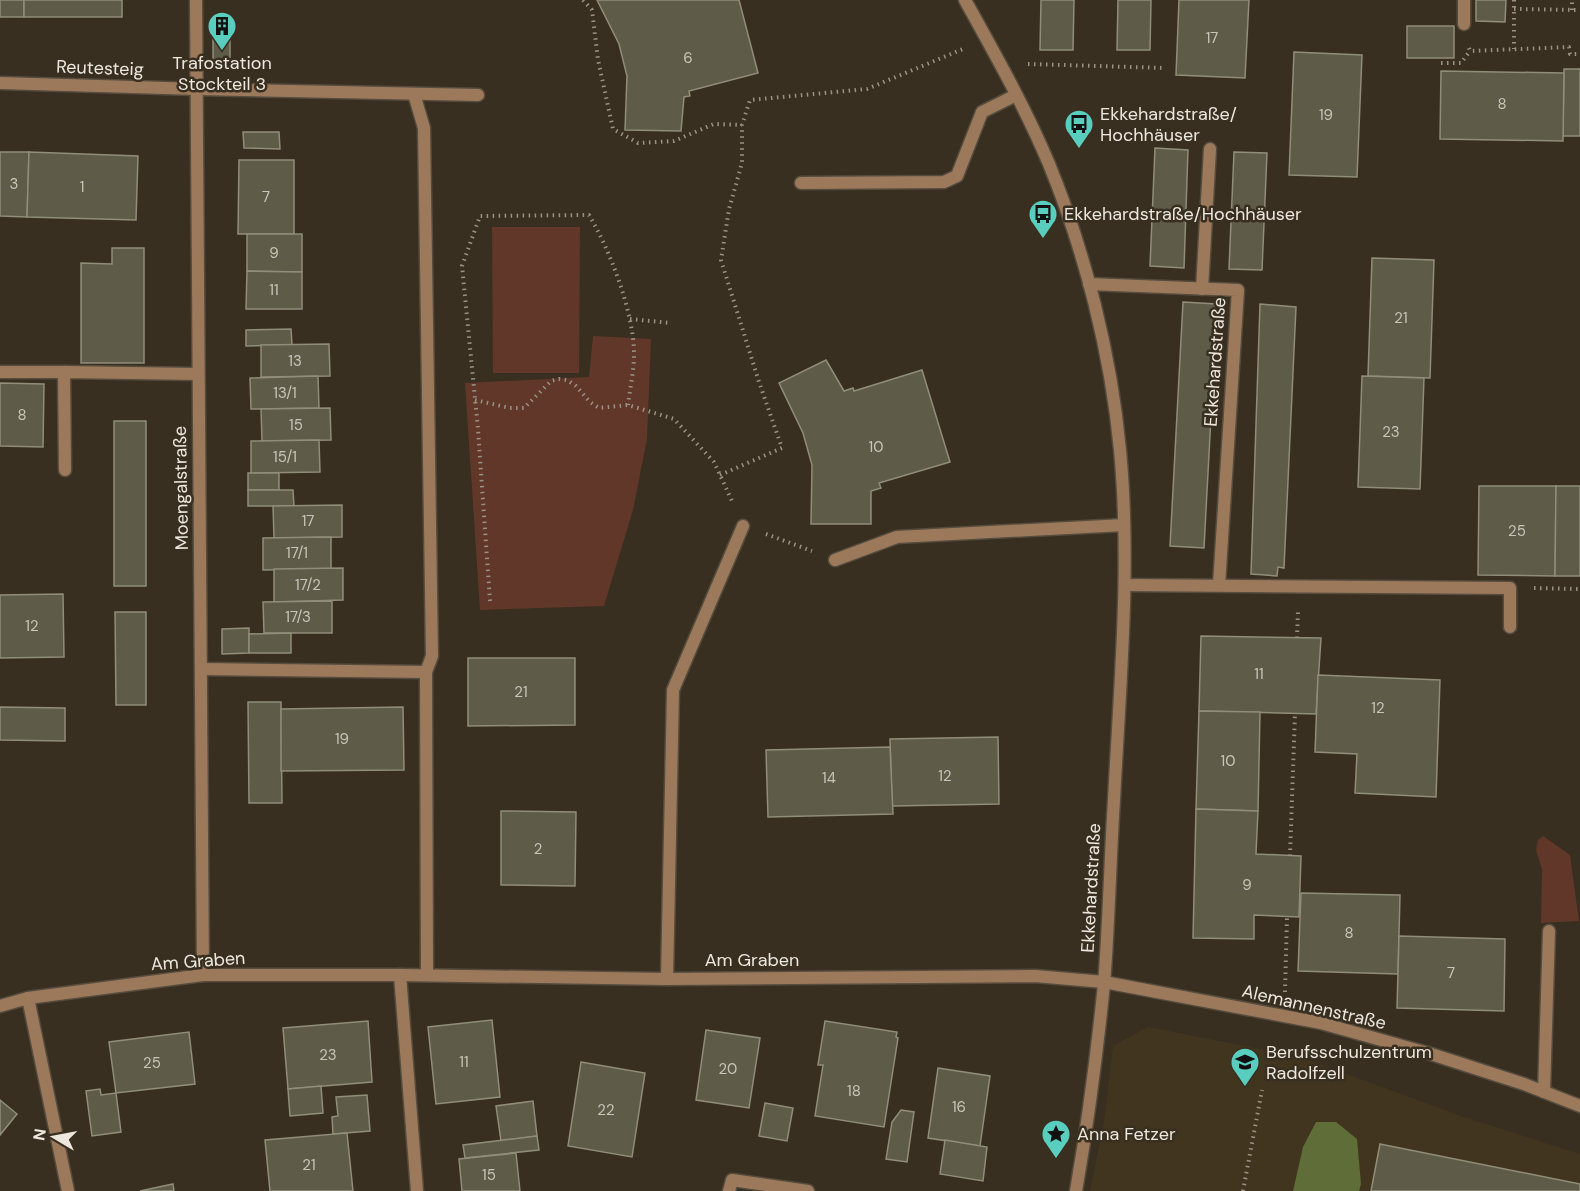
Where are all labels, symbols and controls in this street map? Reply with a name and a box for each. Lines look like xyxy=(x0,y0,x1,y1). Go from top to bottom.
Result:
building icon: Trafostation Stockteil 3 xyxy=(206,10,238,52)
house number: 17 xyxy=(1206,28,1218,48)
house number: 6 xyxy=(683,48,693,68)
place label: Trafostation Stockteil 3 xyxy=(172,51,272,96)
street label: Reutesteig xyxy=(56,54,144,82)
house number: 8 xyxy=(1497,94,1507,114)
place label: Ekkehardstraße/ Hochhäuser xyxy=(1100,102,1237,147)
house number: 19 xyxy=(1319,105,1333,125)
bus stop icon: Ekkehardstraße/ Hochhäuser xyxy=(1063,108,1095,150)
house number: 3 xyxy=(10,174,18,194)
house number: 1 xyxy=(80,177,84,197)
house number: 7 xyxy=(262,187,270,207)
bus stop icon: Ekkehardstraße/Hochhäuser xyxy=(1027,198,1059,240)
place label: Ekkehardstraße/Hochhäuser xyxy=(1064,202,1302,226)
house number: 9 xyxy=(269,243,279,263)
house number: 11 xyxy=(269,280,279,300)
street label: Ekkehardstraße xyxy=(1199,296,1231,428)
house number: 21 xyxy=(1394,308,1408,328)
house number: 13 xyxy=(288,351,302,371)
house number: 13/1 xyxy=(273,383,297,403)
house number: 8 xyxy=(17,405,27,425)
house number: 15 xyxy=(289,415,303,435)
house number: 23 xyxy=(1382,422,1400,442)
street label: Moengalstraße xyxy=(168,426,194,550)
house number: 10 xyxy=(869,437,883,457)
house number: 15/1 xyxy=(273,447,297,467)
house number: 17 xyxy=(302,511,314,531)
house number: 25 xyxy=(1508,521,1526,541)
house number: 17/1 xyxy=(286,543,308,563)
house number: 17/2 xyxy=(295,575,321,595)
house number: 17/3 xyxy=(285,607,311,627)
house number: 12 xyxy=(25,616,39,636)
house number: 11 xyxy=(1254,664,1264,684)
house number: 21 xyxy=(514,682,528,702)
house number: 12 xyxy=(1371,698,1385,718)
house number: 19 xyxy=(335,729,349,749)
house number: 10 xyxy=(1221,751,1235,771)
house number: 12 xyxy=(938,766,952,786)
house number: 14 xyxy=(822,768,836,788)
street label: Ekkehardstraße xyxy=(1076,823,1106,953)
house number: 2 xyxy=(534,839,542,859)
house number: 9 xyxy=(1242,875,1252,895)
house number: 8 xyxy=(1344,923,1354,943)
street label: Am Graben xyxy=(150,946,246,976)
street label: Am Graben xyxy=(705,948,799,972)
house number: 7 xyxy=(1447,963,1455,983)
street label: Alemannenstraße xyxy=(1240,979,1388,1035)
place label: Berufsschulzentrum Radolfzell xyxy=(1266,1040,1432,1085)
house number: 23 xyxy=(319,1045,337,1065)
school or university icon: Berufsschulzentrum Radolfzell xyxy=(1229,1046,1261,1088)
house number: 11 xyxy=(459,1052,469,1072)
house number: 25 xyxy=(143,1053,161,1073)
house number: 20 xyxy=(719,1059,737,1079)
house number: 18 xyxy=(847,1081,861,1101)
house number: 16 xyxy=(952,1097,966,1117)
house number: 22 xyxy=(597,1100,615,1120)
north arrow xyxy=(24,1107,84,1167)
place icon: Anna Fetzer xyxy=(1040,1118,1072,1160)
place label: Anna Fetzer xyxy=(1077,1122,1176,1146)
text: N xyxy=(28,1127,51,1142)
house number: 21 xyxy=(302,1155,316,1175)
house number: 15 xyxy=(482,1165,496,1185)

